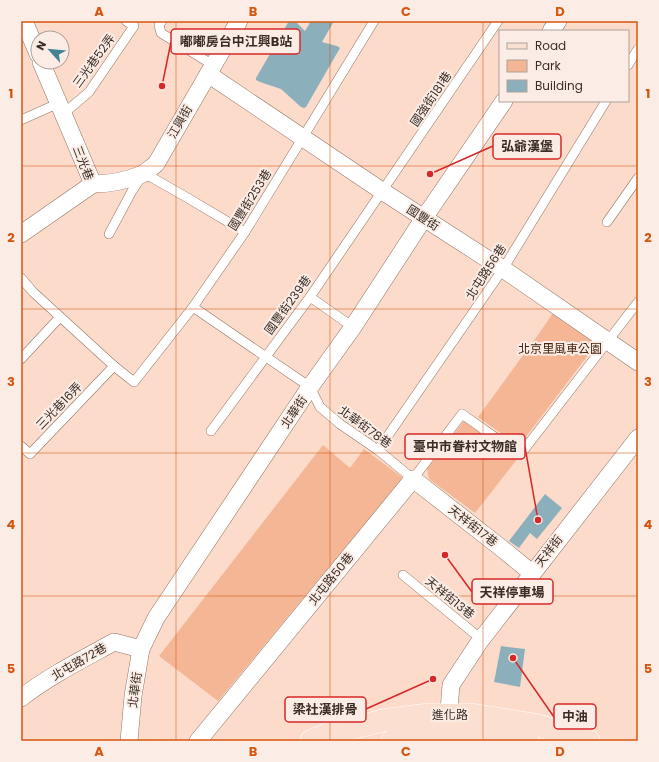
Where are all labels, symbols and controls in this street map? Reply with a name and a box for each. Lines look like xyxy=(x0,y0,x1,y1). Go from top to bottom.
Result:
text: A xyxy=(94,2,104,21)
text: B xyxy=(249,2,258,21)
text: C xyxy=(401,2,411,21)
text: D xyxy=(555,2,565,21)
callout: 嘟嘟房台中江興B站 xyxy=(171,29,300,54)
north arrow xyxy=(30,30,70,70)
street label: 三光巷52弄 xyxy=(68,30,119,91)
legend xyxy=(499,30,629,102)
text: 嘟嘟房台中江興B站 xyxy=(180,32,292,51)
text: Road xyxy=(535,37,566,54)
text: N xyxy=(32,38,50,53)
text: Park xyxy=(535,57,562,74)
street label: 國強街181巷 xyxy=(406,68,455,130)
text: Building xyxy=(535,77,583,94)
text: 1 xyxy=(9,84,13,103)
text: 1 xyxy=(646,84,650,103)
street label: 江興街 xyxy=(163,102,196,142)
callout: 弘爺漢堡 xyxy=(493,134,561,159)
text: 弘爺漢堡 xyxy=(501,137,553,156)
street label: 三光巷 xyxy=(69,143,98,183)
street label: 國豐街253巷 xyxy=(224,166,275,234)
street label: 國豐街 xyxy=(404,201,443,235)
text: 2 xyxy=(7,228,15,247)
text: 2 xyxy=(644,228,652,247)
street label: 北屯路56巷 xyxy=(461,241,510,303)
street label: 國豐街239巷 xyxy=(260,272,315,338)
park label: 北京里風車公園 xyxy=(518,340,602,357)
text: 3 xyxy=(7,372,15,391)
text: 3 xyxy=(644,372,652,391)
street label: 三光巷16弄 xyxy=(32,378,85,433)
street label: 北華街 xyxy=(276,392,311,431)
street label: 北華街78巷 xyxy=(335,401,395,452)
callout: 臺中市眷村文物館 xyxy=(405,434,525,459)
text: 臺中市眷村文物館 xyxy=(413,437,517,456)
street label: 天祥街17巷 xyxy=(445,501,502,550)
text: 4 xyxy=(7,515,16,534)
text: 4 xyxy=(644,515,653,534)
street label: 天祥街 xyxy=(531,531,566,570)
street label: 北屯路50巷 xyxy=(304,549,357,609)
street label: 天祥街13巷 xyxy=(422,572,479,623)
callout: 天祥停車場 xyxy=(472,579,553,604)
text: 天祥停車場 xyxy=(479,583,545,602)
street label: 北屯路72巷 xyxy=(48,639,110,684)
text: 5 xyxy=(7,659,15,678)
text: 5 xyxy=(644,659,652,678)
street label: 北華街 xyxy=(124,671,145,709)
callout: 梁社漢排骨 xyxy=(285,697,366,722)
text: 梁社漢排骨 xyxy=(292,700,358,719)
callout: 中油 xyxy=(554,704,596,729)
street label: 進化路 xyxy=(432,706,468,723)
text: 中油 xyxy=(562,707,588,726)
text: A xyxy=(94,742,104,761)
text: B xyxy=(249,742,258,761)
text: C xyxy=(401,742,411,761)
text: D xyxy=(555,742,565,761)

